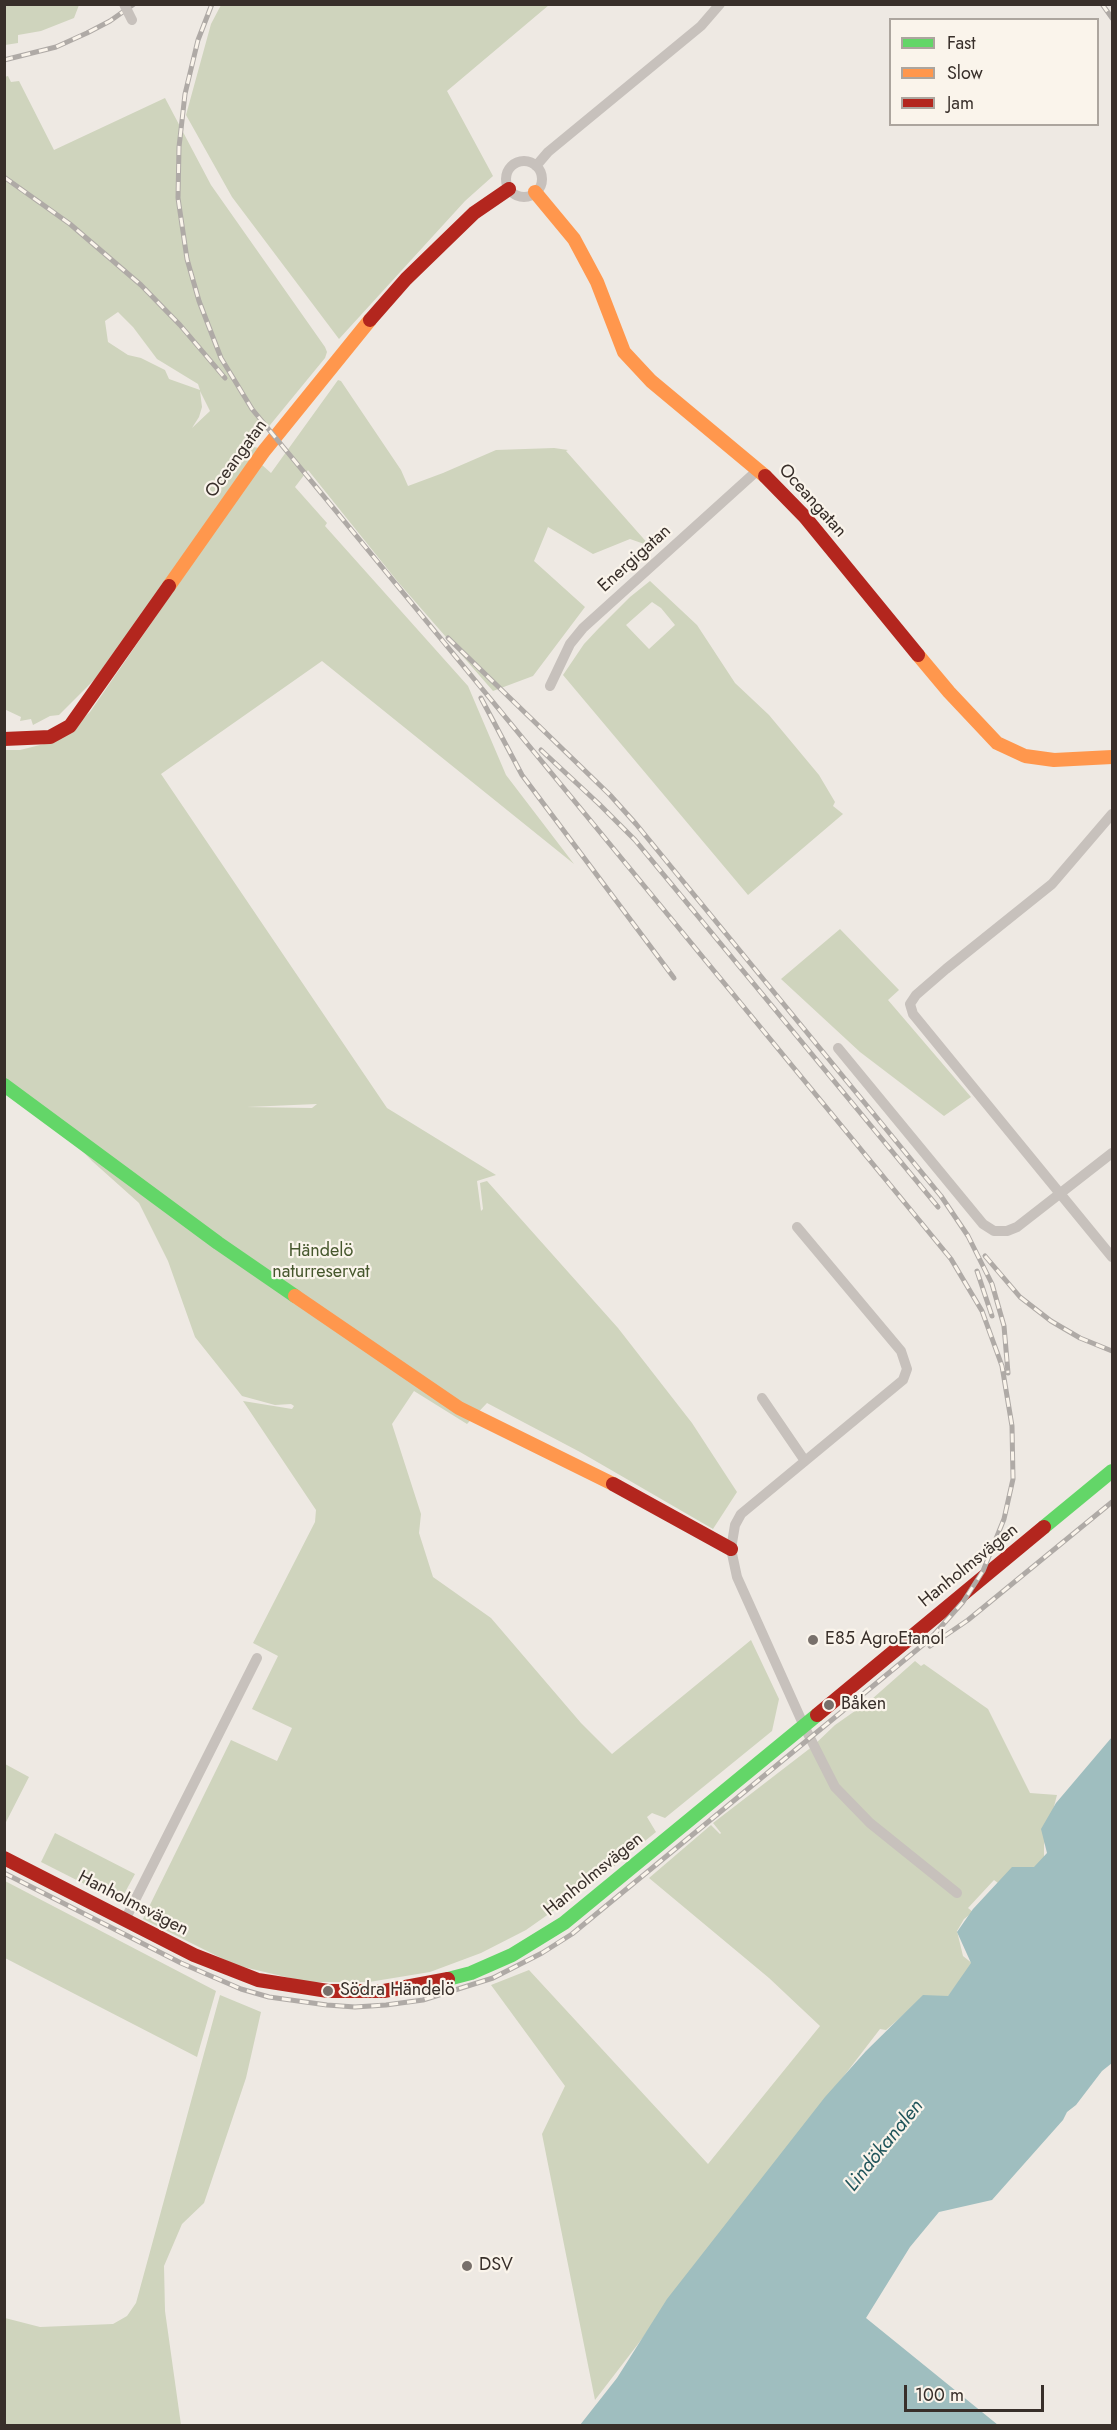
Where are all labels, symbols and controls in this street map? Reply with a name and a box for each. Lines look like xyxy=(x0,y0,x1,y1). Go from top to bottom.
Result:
legend xyxy=(889,18,1099,126)
text: Fast xyxy=(947,30,976,56)
text: Slow xyxy=(947,60,983,86)
text: Jam xyxy=(947,90,974,116)
street label: Oceangatan xyxy=(201,416,273,502)
street label: Oceangatan xyxy=(773,460,851,542)
street label: Energigatan xyxy=(594,521,676,597)
park label: Händelö naturreservat xyxy=(272,1241,370,1284)
street label: Hanholmsvägen xyxy=(915,1519,1023,1613)
place label: E85 AgroEtanol xyxy=(825,1629,944,1651)
marker: E85 AgroEtanol xyxy=(806,1633,820,1647)
place label: Båken xyxy=(841,1694,886,1716)
marker: Båken xyxy=(822,1698,836,1712)
street label: Hanholmsvägen xyxy=(540,1828,648,1922)
street label: Hanholmsvägen xyxy=(74,1867,192,1941)
place label: Södra Händelö xyxy=(340,1980,455,2002)
marker: Södra Händelö xyxy=(321,1984,335,1998)
water label: Lindökanalen xyxy=(841,2095,929,2197)
place label: DSV xyxy=(479,2255,513,2277)
marker: DSV xyxy=(460,2259,474,2273)
scale bar xyxy=(907,2373,1046,2411)
text: 100 m xyxy=(915,2382,964,2408)

